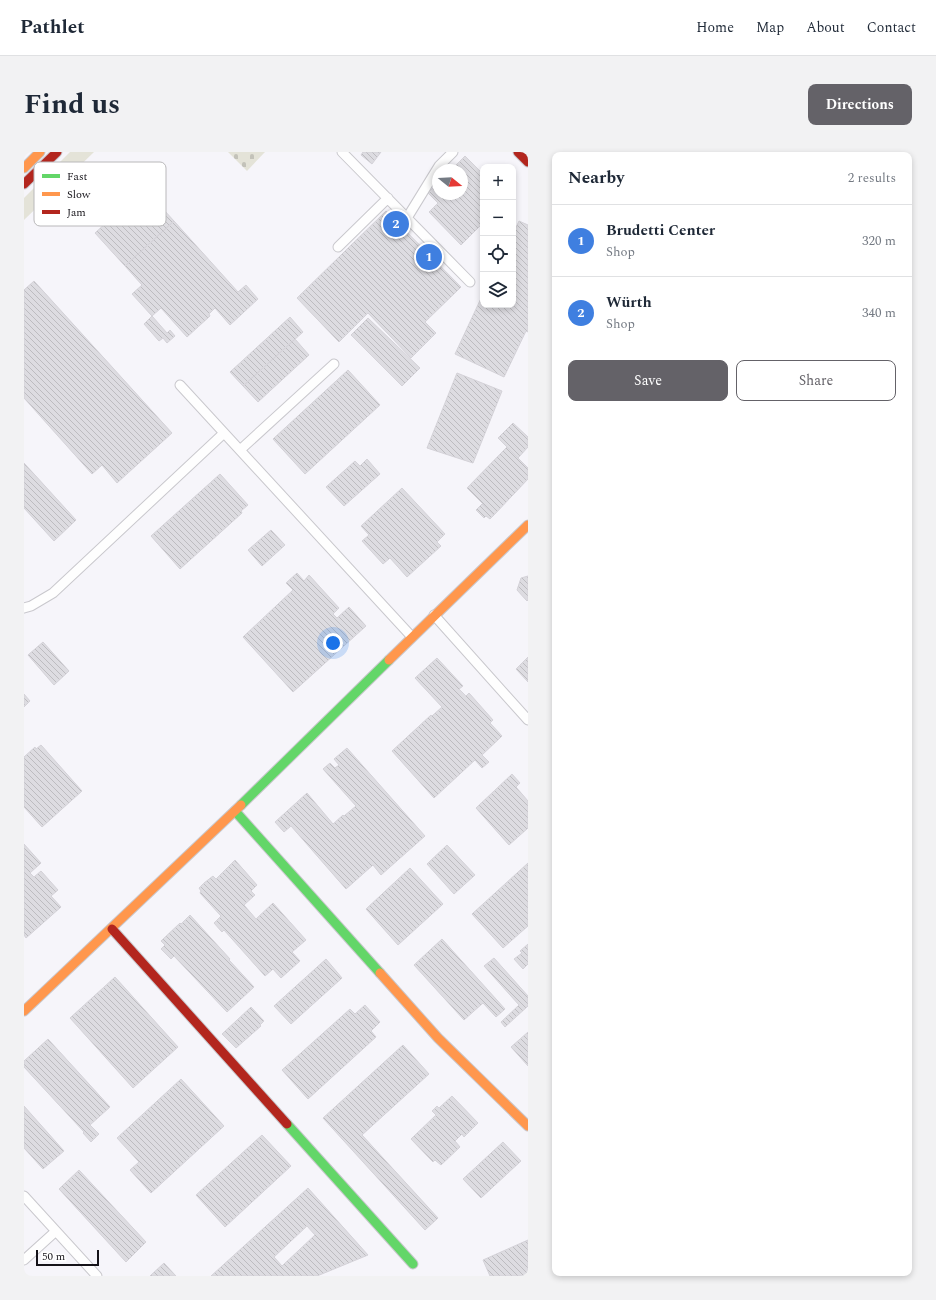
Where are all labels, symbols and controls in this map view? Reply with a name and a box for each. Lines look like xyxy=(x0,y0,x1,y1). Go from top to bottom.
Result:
text: Pathlet xyxy=(20,13,85,42)
text: Home xyxy=(696,17,734,38)
text: Map xyxy=(756,17,784,38)
text: About xyxy=(806,17,845,38)
text: Contact xyxy=(867,17,916,38)
text: Find us xyxy=(24,83,120,126)
button: Directions xyxy=(808,84,912,125)
legend xyxy=(34,162,166,226)
north arrow xyxy=(432,164,468,200)
map controls xyxy=(480,164,516,308)
button: + xyxy=(480,164,516,200)
text: Nearby xyxy=(568,165,624,191)
text: Fast xyxy=(67,168,88,185)
text: 2 results xyxy=(848,168,896,188)
text: Slow xyxy=(67,186,91,203)
button: − xyxy=(480,200,516,236)
text: Jam xyxy=(67,204,86,221)
pin: 2 xyxy=(383,209,409,239)
text: Brudetti Center xyxy=(606,219,715,242)
text: 1 xyxy=(577,231,585,251)
text: 320 m xyxy=(862,231,896,251)
button: locate xyxy=(480,236,516,272)
pin: 1 xyxy=(416,242,442,272)
text: Shop xyxy=(606,242,635,262)
button: layers xyxy=(480,272,516,308)
text: Würth xyxy=(606,291,652,314)
text: 2 xyxy=(577,303,585,323)
text: 340 m xyxy=(862,303,896,323)
text: Shop xyxy=(606,314,635,334)
button: Save xyxy=(568,360,728,401)
button: Share xyxy=(736,360,896,401)
your location xyxy=(323,633,343,653)
scale bar xyxy=(36,1248,99,1267)
text: 50 m xyxy=(42,1248,65,1265)

